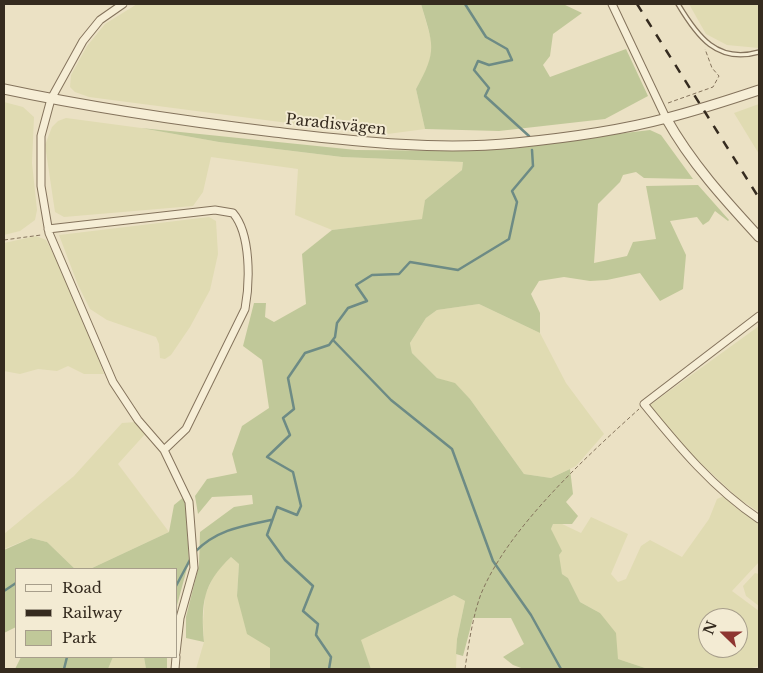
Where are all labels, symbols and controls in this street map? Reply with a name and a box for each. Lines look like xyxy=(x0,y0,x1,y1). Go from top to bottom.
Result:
street label: Paradisvägen xyxy=(285,111,387,139)
legend xyxy=(15,568,178,658)
text: Road xyxy=(62,578,102,597)
text: Railway xyxy=(62,603,122,622)
north arrow xyxy=(698,608,748,658)
text: N xyxy=(699,618,721,637)
text: Park xyxy=(62,628,97,647)

